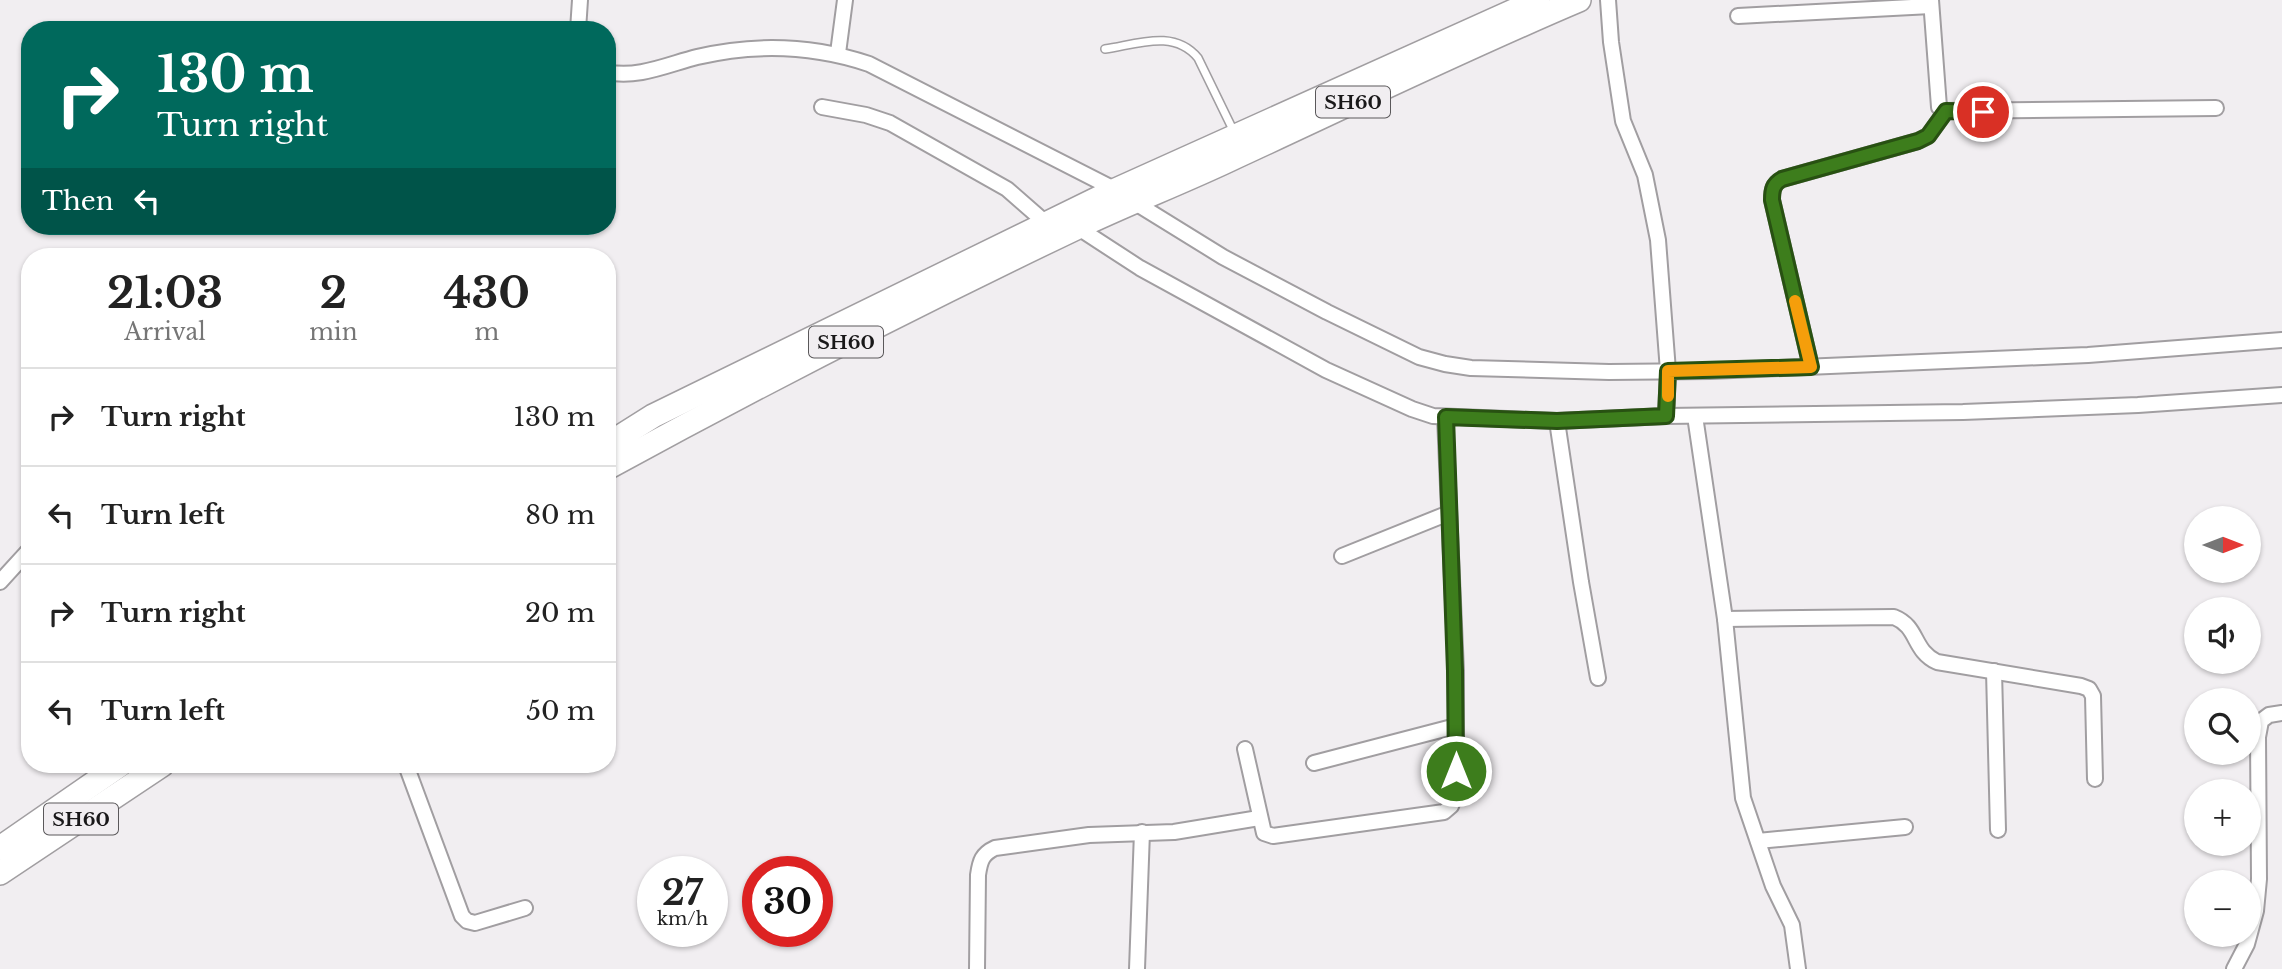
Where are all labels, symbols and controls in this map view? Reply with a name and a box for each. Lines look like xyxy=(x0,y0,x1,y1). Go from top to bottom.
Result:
text: 130 m xyxy=(157,44,314,105)
icon: right xyxy=(42,49,133,140)
pin xyxy=(1953,82,2013,142)
road number: SH60 xyxy=(1316,86,1390,118)
icon: arrive xyxy=(1964,93,2002,131)
text: Turn right xyxy=(157,105,328,145)
icon: left xyxy=(128,182,166,220)
text: Then xyxy=(42,185,114,217)
text: 21:03 xyxy=(107,267,223,319)
text: 2 xyxy=(320,267,347,319)
text: 430 xyxy=(444,267,530,319)
text: Arrival xyxy=(124,318,206,346)
text: min xyxy=(309,318,358,346)
text: m xyxy=(474,318,499,346)
road number: SH60 xyxy=(809,326,883,358)
icon: right xyxy=(42,398,80,436)
text: Turn right xyxy=(101,401,246,433)
text: 130 m xyxy=(513,401,595,433)
icon: left xyxy=(42,496,80,534)
text: Turn left xyxy=(101,499,225,531)
text: 80 m xyxy=(525,499,595,531)
north arrow xyxy=(2184,506,2261,583)
map controls xyxy=(2184,506,2261,947)
icon: right xyxy=(42,594,80,632)
text: Turn right xyxy=(101,597,246,629)
text: 20 m xyxy=(525,597,595,629)
button: sound xyxy=(2184,597,2261,674)
button: search xyxy=(2184,688,2261,765)
icon: left xyxy=(42,692,80,730)
text: Turn left xyxy=(101,695,225,727)
text: 50 m xyxy=(526,695,595,727)
position arrow xyxy=(1419,734,1493,808)
button: + xyxy=(2184,779,2261,856)
road number: SH60 xyxy=(44,804,118,834)
speed limit sign: 30 xyxy=(742,856,833,947)
button: − xyxy=(2184,870,2261,947)
text: 27 xyxy=(662,871,703,914)
text: km/h xyxy=(657,908,708,930)

